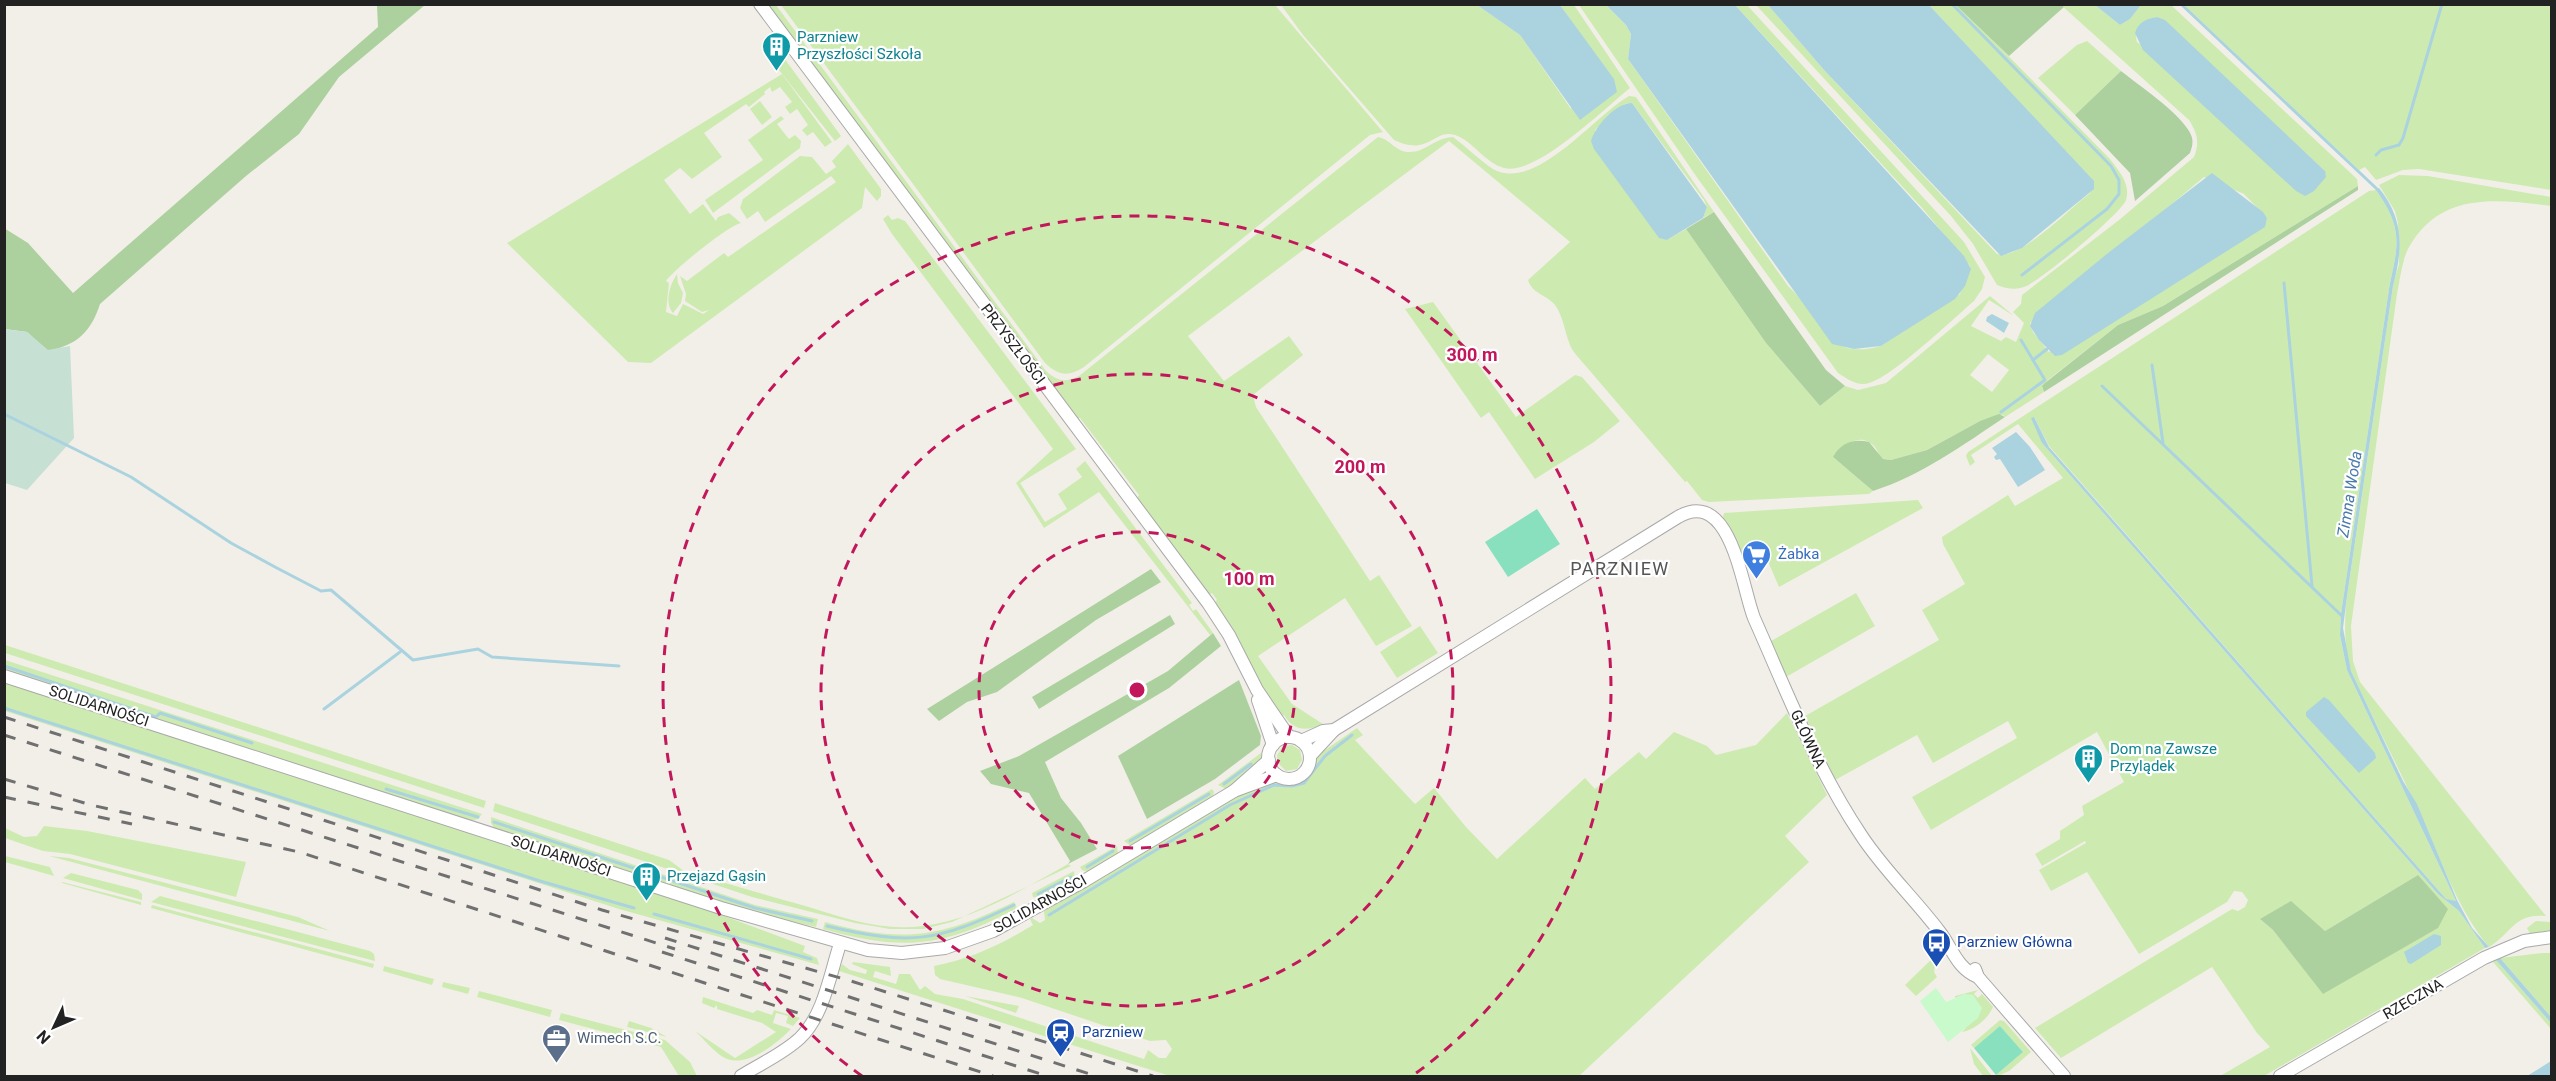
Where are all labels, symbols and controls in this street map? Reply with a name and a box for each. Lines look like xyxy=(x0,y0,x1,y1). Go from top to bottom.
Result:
place label: Parzniew Przyszłości Szkoła xyxy=(797,28,922,63)
building icon: Parzniew Przyszłości Szkoła xyxy=(760,30,792,72)
street label: PRZYSZŁOŚCI xyxy=(977,300,1049,388)
text: 300 m xyxy=(1446,344,1498,365)
water label: Zimna Woda xyxy=(2333,450,2366,540)
text: 200 m xyxy=(1334,456,1386,477)
supermarket icon: Żabka xyxy=(1741,538,1773,580)
place label: Żabka xyxy=(1778,545,1819,563)
district label: PARZNIEW xyxy=(1570,558,1670,579)
text: 100 m xyxy=(1223,568,1275,589)
centre of rings xyxy=(1127,680,1147,700)
street label: SOLIDARNOŚCI xyxy=(47,681,151,731)
street label: GŁÓWNA xyxy=(1787,707,1829,771)
place label: Dom na Zawsze Przylądek xyxy=(2110,740,2217,775)
building icon: Dom na Zawsze Przylądek xyxy=(2073,742,2105,784)
street label: SOLIDARNOŚCI xyxy=(509,831,613,881)
building icon: Przejazd Gąsin xyxy=(630,860,662,902)
place label: Przejazd Gąsin xyxy=(667,867,766,885)
street label: SOLIDARNOŚCI xyxy=(990,871,1090,937)
bus stop icon: Parzniew Główna xyxy=(1920,926,1952,968)
place label: Parzniew Główna xyxy=(1957,933,2073,951)
street label: RZECZNA xyxy=(2380,975,2446,1023)
north arrow xyxy=(24,997,84,1057)
station icon: Parzniew xyxy=(1045,1016,1077,1058)
office icon: Wimech S.C. xyxy=(540,1022,572,1064)
place label: Parzniew xyxy=(1082,1023,1143,1041)
text: N xyxy=(33,1026,54,1048)
place label: Wimech S.C. xyxy=(577,1029,661,1047)

